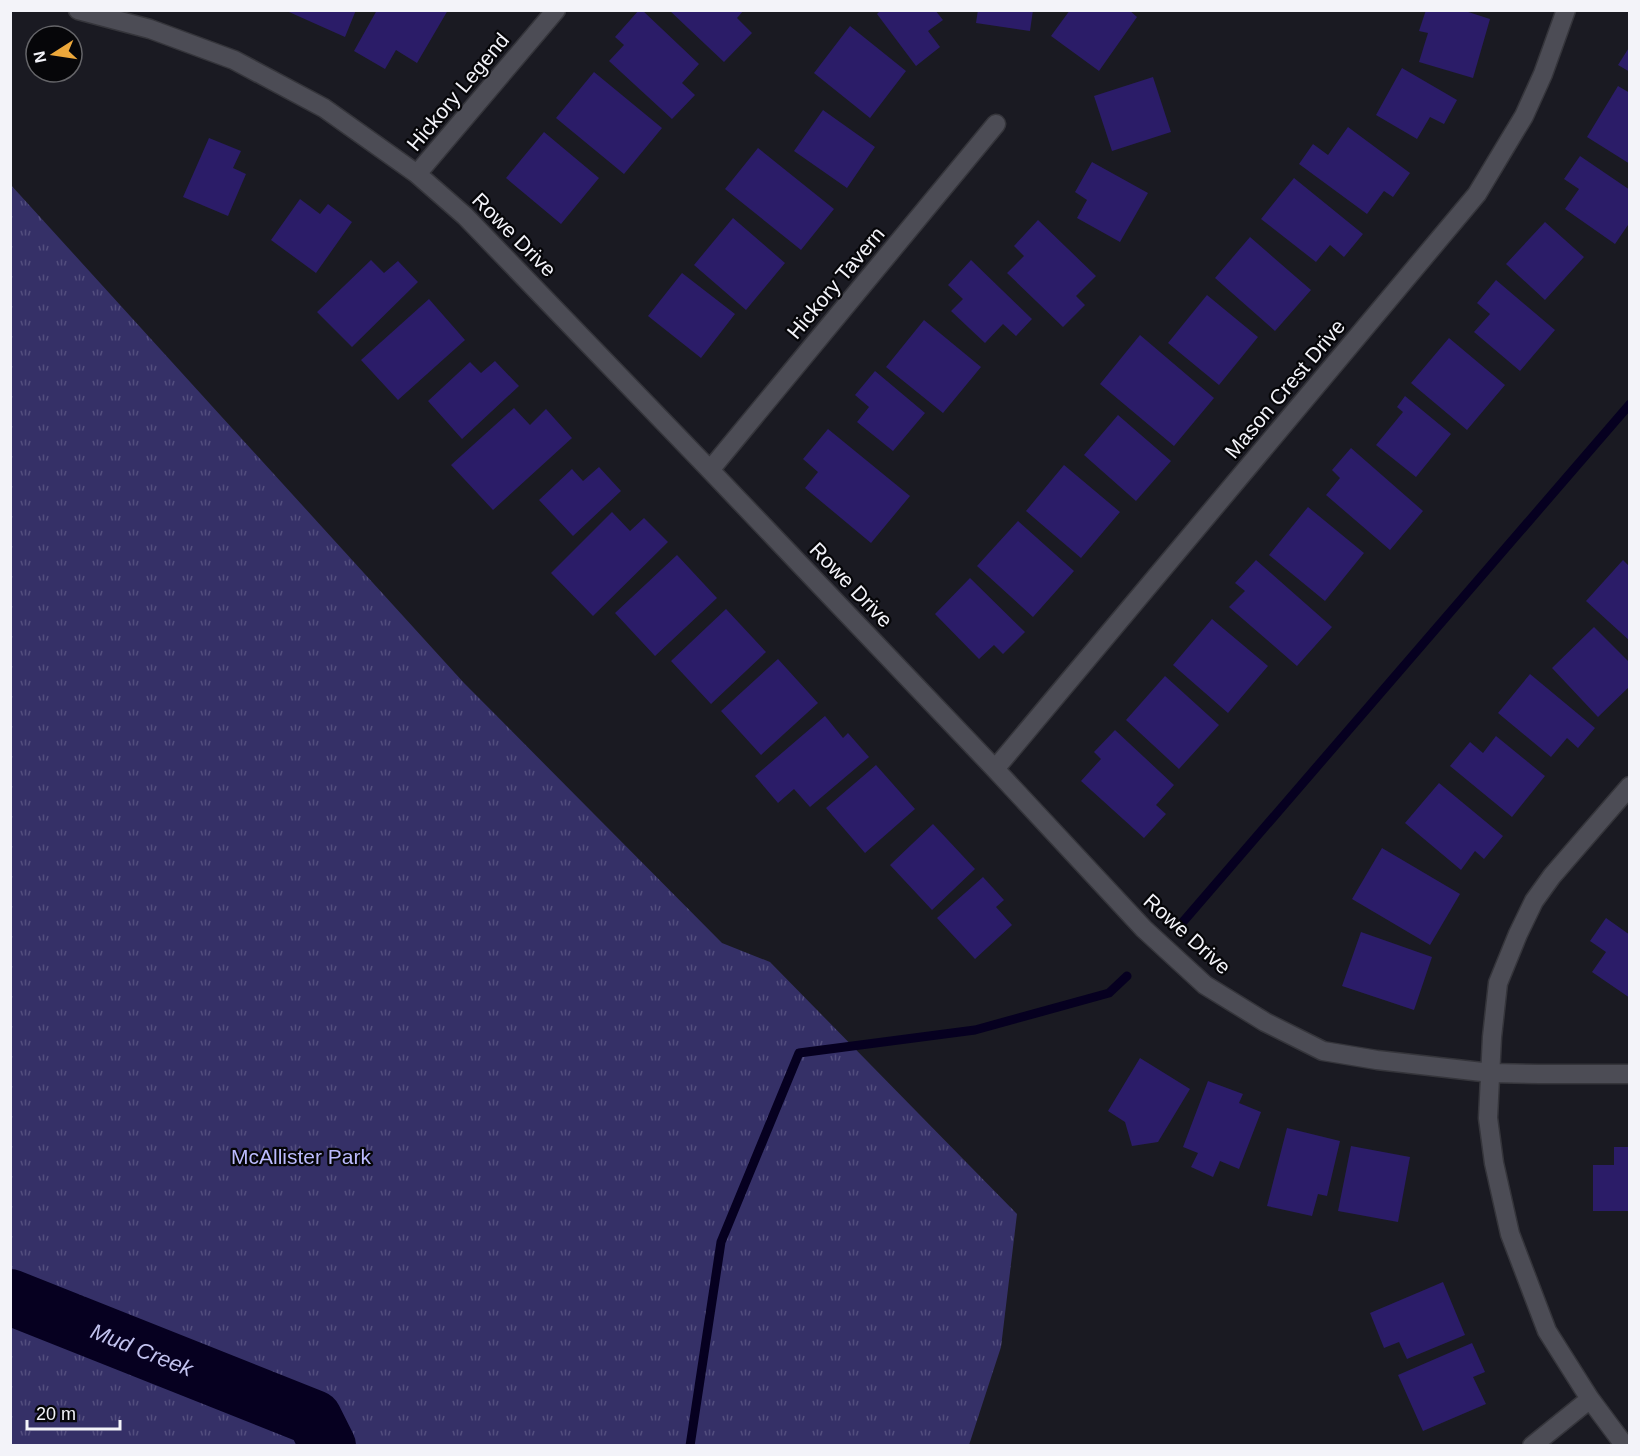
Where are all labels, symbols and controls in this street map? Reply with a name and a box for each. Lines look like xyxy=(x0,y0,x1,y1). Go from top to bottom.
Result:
north arrow xyxy=(24,24,84,84)
street label: Hickory Legend xyxy=(402,28,513,155)
text: N xyxy=(30,50,49,64)
street label: Rowe Drive xyxy=(468,188,561,281)
street label: Hickory Tavern xyxy=(782,222,889,343)
street label: Mason Crest Drive xyxy=(1220,315,1349,463)
street label: Rowe Drive xyxy=(805,538,897,632)
street label: Rowe Drive xyxy=(1139,889,1235,978)
park label: McAllister Park xyxy=(231,1145,372,1168)
water label: Mud Creek xyxy=(87,1318,197,1382)
scale bar xyxy=(27,1393,120,1431)
text: 20 m xyxy=(36,1404,76,1424)

